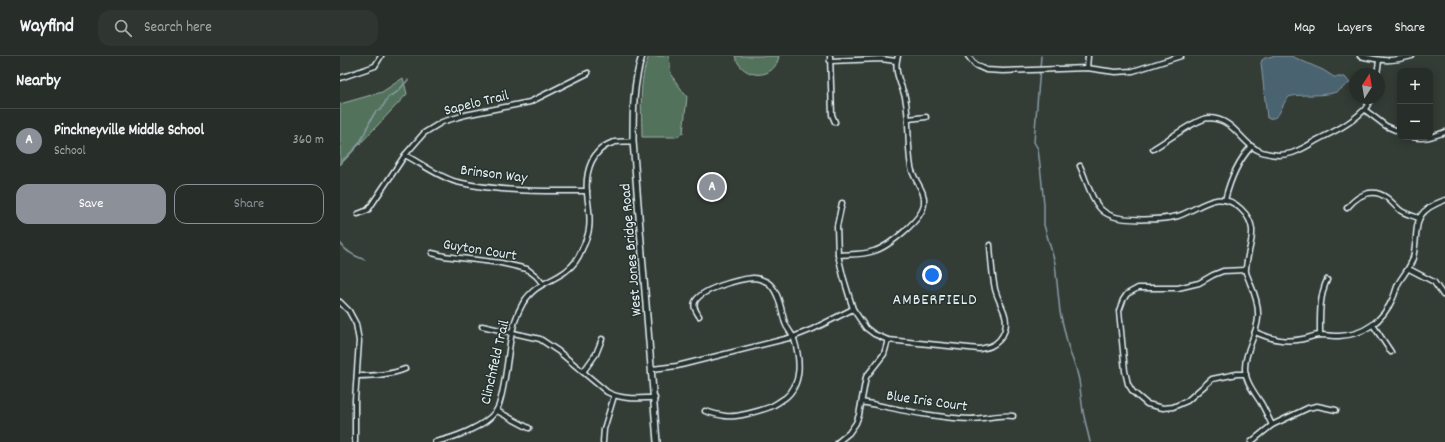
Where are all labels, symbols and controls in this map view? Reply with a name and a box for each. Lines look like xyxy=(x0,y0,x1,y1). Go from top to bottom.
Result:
search box xyxy=(98,10,378,46)
text: Wayfind xyxy=(20,14,74,41)
icon: search xyxy=(112,17,134,39)
text: Search here xyxy=(144,17,212,39)
text: Map xyxy=(1294,18,1315,38)
text: Layers xyxy=(1337,18,1372,38)
text: Share xyxy=(1394,18,1425,38)
north arrow xyxy=(1349,68,1385,104)
map controls xyxy=(1397,68,1433,140)
button: + xyxy=(1397,68,1433,104)
text: Nearby xyxy=(16,70,60,94)
street label: Sapelo Trail xyxy=(442,85,511,123)
button: − xyxy=(1397,104,1433,140)
text: Pinckneyville Middle School xyxy=(54,120,204,142)
text: A xyxy=(25,131,33,150)
text: 360 m xyxy=(293,131,324,150)
text: School xyxy=(54,142,86,161)
street label: Brinson Way xyxy=(459,160,529,190)
pin: A xyxy=(699,172,725,202)
street label: West Jones Bridge Road xyxy=(615,183,649,317)
button: Save xyxy=(16,184,166,224)
button: Share xyxy=(174,184,324,224)
street label: Guyton Court xyxy=(441,234,519,268)
your location xyxy=(922,265,942,285)
district label: AMBERFIELD xyxy=(893,289,977,312)
street label: Clinchfield Trail xyxy=(476,318,516,407)
street label: Blue Iris Court xyxy=(885,385,969,419)

